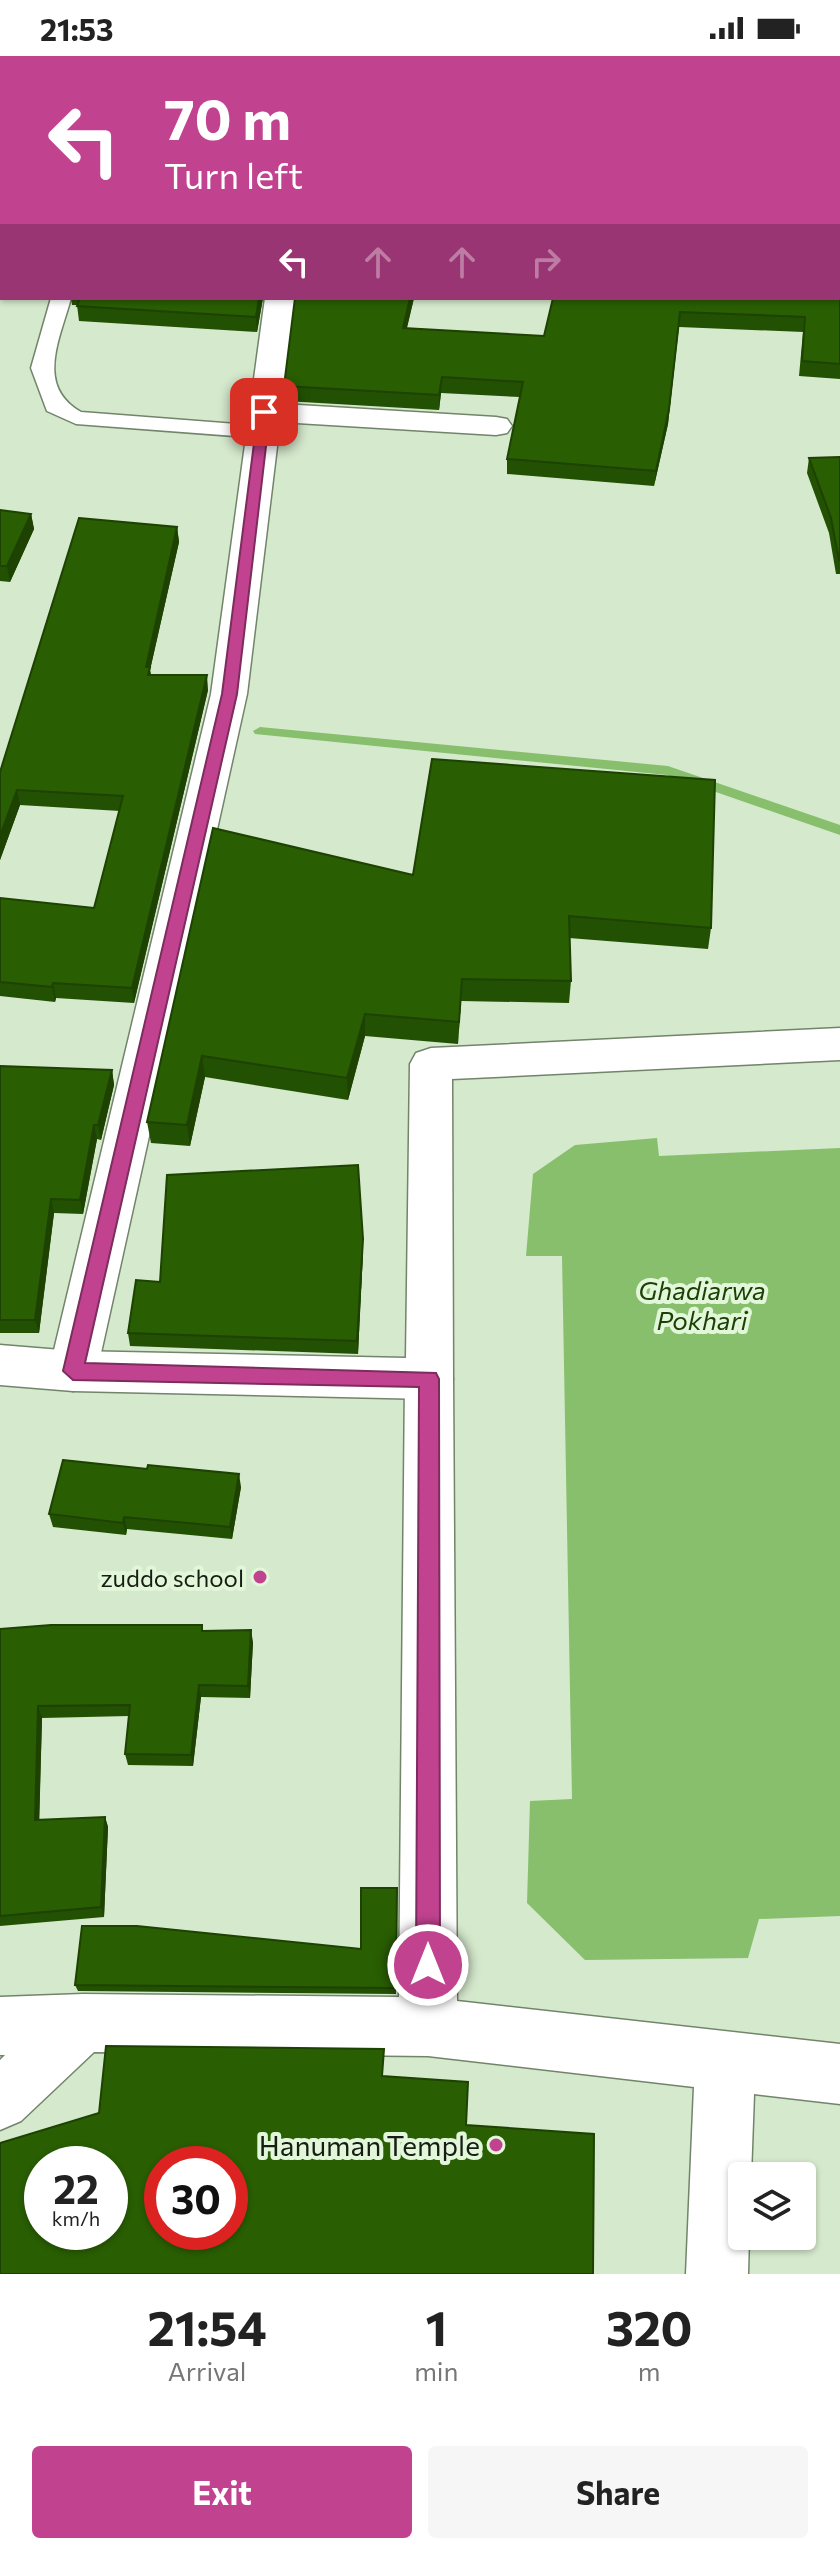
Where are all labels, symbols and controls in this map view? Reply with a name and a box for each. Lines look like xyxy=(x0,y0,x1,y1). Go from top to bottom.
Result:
text: 21:53 xyxy=(40,10,114,47)
text: 70 m xyxy=(164,83,291,152)
icon: left xyxy=(32,88,136,192)
text: Turn left xyxy=(164,152,303,196)
icon: left xyxy=(272,240,316,284)
icon: ahead xyxy=(356,240,400,284)
icon: ahead xyxy=(440,240,484,284)
icon: right xyxy=(524,240,568,284)
pin xyxy=(230,378,298,446)
icon: arrive xyxy=(242,390,286,434)
water label: Ghadiarwa Pokhari xyxy=(638,1274,766,1335)
place label: zuddo school xyxy=(101,1563,244,1592)
marker: zuddo school xyxy=(251,1568,269,1586)
position arrow xyxy=(386,1923,470,2007)
place label: Hanuman Temple xyxy=(259,2128,480,2162)
marker: Hanuman Temple xyxy=(487,2136,505,2154)
speed limit sign: 30 xyxy=(144,2146,248,2250)
map controls xyxy=(728,2162,816,2250)
button: layers xyxy=(728,2162,816,2250)
text: 22 xyxy=(53,2163,99,2212)
text: km/h xyxy=(52,2206,100,2230)
text: 21:54 xyxy=(147,2297,267,2356)
text: 1 xyxy=(425,2297,447,2356)
text: 320 xyxy=(606,2297,692,2356)
text: Arrival xyxy=(168,2355,246,2386)
text: min xyxy=(414,2355,458,2386)
text: m xyxy=(638,2355,661,2386)
button: Exit xyxy=(32,2446,412,2538)
button: Share xyxy=(428,2446,808,2538)

